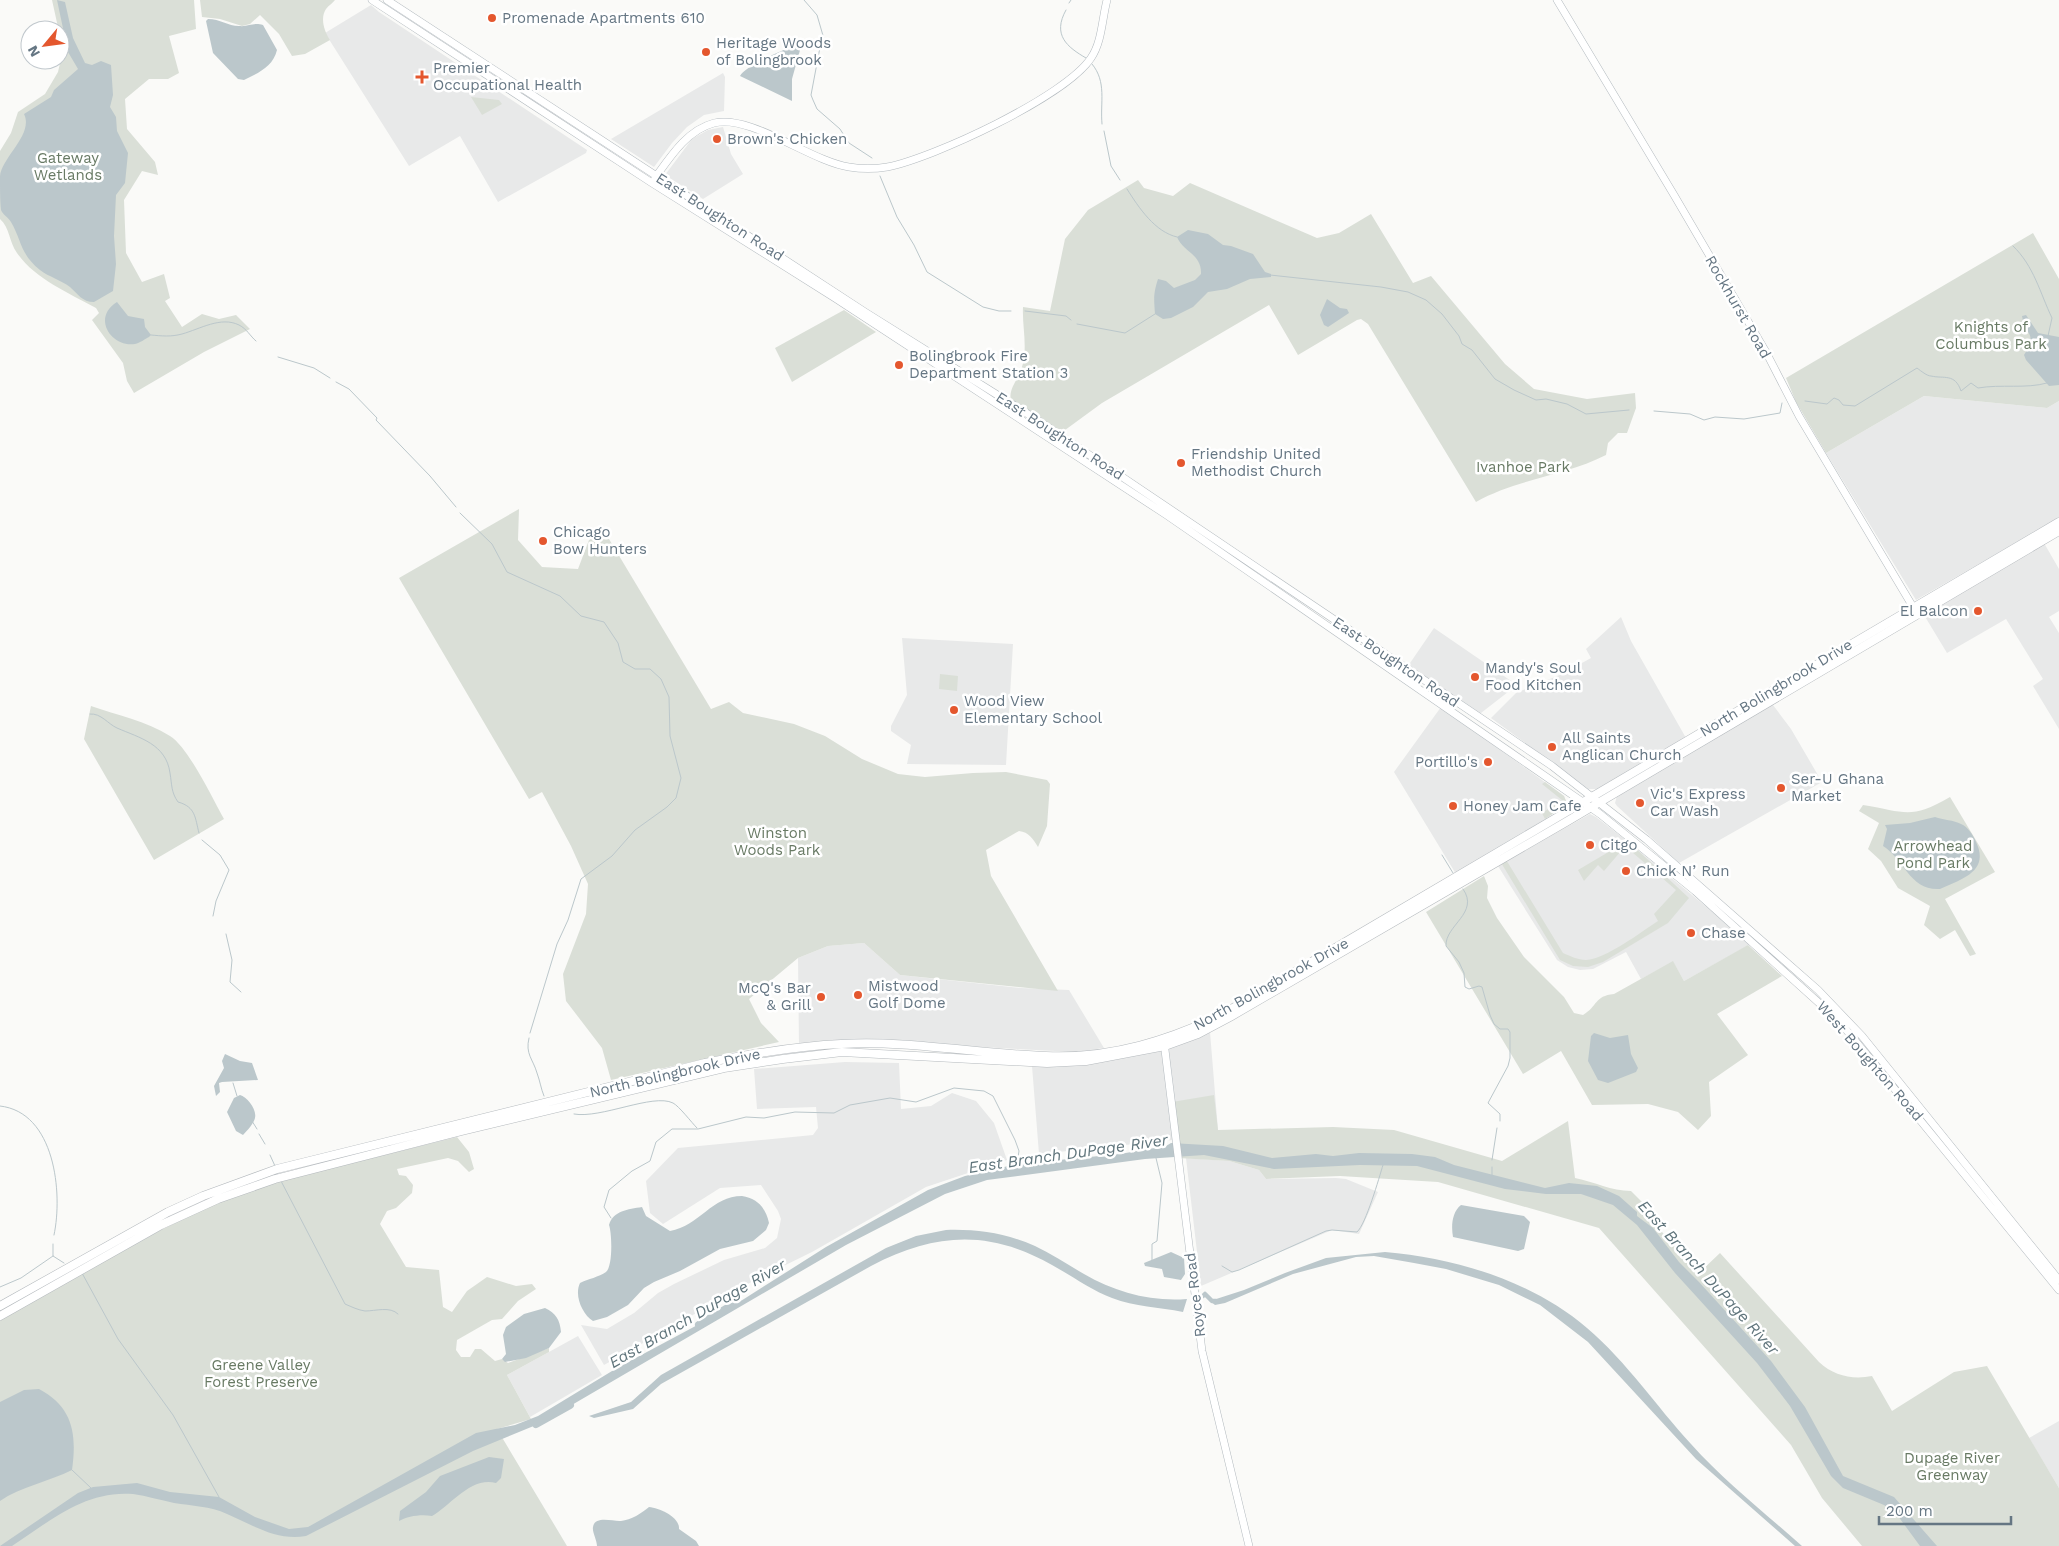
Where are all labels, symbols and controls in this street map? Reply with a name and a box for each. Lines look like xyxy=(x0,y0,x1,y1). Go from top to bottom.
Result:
place label: Promenade Apartments 610 xyxy=(502,9,705,27)
marker: Promenade Apartments 610 xyxy=(486,12,498,24)
north arrow xyxy=(20,20,70,70)
place label: Heritage Woods of Bolingbrook xyxy=(716,34,831,69)
text: N xyxy=(24,43,43,60)
marker: Heritage Woods of Bolingbrook xyxy=(700,46,712,58)
place label: Premier Occupational Health xyxy=(433,59,582,94)
marker: Premier Occupational Health xyxy=(415,70,429,84)
place label: Brown's Chicken xyxy=(727,130,847,148)
marker: Brown's Chicken xyxy=(711,133,723,145)
park label: Gateway Wetlands xyxy=(34,149,102,184)
street label: East Boughton Road xyxy=(653,169,787,265)
street label: Rockhurst Road xyxy=(1701,252,1775,362)
park label: Knights of Columbus Park xyxy=(1935,318,2047,353)
place label: Bolingbrook Fire Department Station 3 xyxy=(909,347,1068,382)
marker: Bolingbrook Fire Department Station 3 xyxy=(893,359,905,371)
street label: East Boughton Road xyxy=(993,388,1127,484)
place label: Friendship United Methodist Church xyxy=(1191,445,1322,480)
marker: Friendship United Methodist Church xyxy=(1175,457,1187,469)
park label: Ivanhoe Park xyxy=(1476,458,1571,476)
place label: Chicago Bow Hunters xyxy=(553,523,647,558)
marker: Chicago Bow Hunters xyxy=(537,535,549,547)
place label: El Balcon xyxy=(1900,602,1968,620)
marker: El Balcon xyxy=(1972,605,1984,617)
street label: East Boughton Road xyxy=(1329,613,1463,711)
street label: North Bolingbrook Drive xyxy=(1696,635,1856,741)
place label: Mandy's Soul Food Kitchen xyxy=(1485,659,1582,694)
marker: Mandy's Soul Food Kitchen xyxy=(1469,671,1481,683)
place label: Wood View Elementary School xyxy=(964,692,1103,727)
marker: Wood View Elementary School xyxy=(948,704,960,716)
place label: All Saints Anglican Church xyxy=(1562,729,1681,764)
marker: All Saints Anglican Church xyxy=(1546,741,1558,753)
place label: Portillo's xyxy=(1415,753,1478,771)
marker: Portillo's xyxy=(1482,756,1494,768)
place label: Ser-U Ghana Market xyxy=(1791,770,1885,805)
marker: Ser-U Ghana Market xyxy=(1775,782,1787,794)
place label: Vic's Express Car Wash xyxy=(1650,785,1746,820)
place label: Honey Jam Cafe xyxy=(1463,797,1582,815)
marker: Vic's Express Car Wash xyxy=(1634,797,1646,809)
marker: Honey Jam Cafe xyxy=(1447,800,1459,812)
park label: Winston Woods Park xyxy=(734,824,821,859)
place label: Citgo xyxy=(1600,836,1638,854)
park label: Arrowhead Pond Park xyxy=(1893,837,1973,872)
marker: Citgo xyxy=(1584,839,1596,851)
place label: Chick N’ Run xyxy=(1636,862,1730,880)
marker: Chick N’ Run xyxy=(1620,865,1632,877)
place label: Chase xyxy=(1701,924,1746,942)
marker: Chase xyxy=(1685,927,1697,939)
street label: North Bolingbrook Drive xyxy=(1190,934,1352,1034)
place label: Mistwood Golf Dome xyxy=(868,977,946,1012)
place label: McQ's Bar & Grill xyxy=(738,979,811,1014)
marker: Mistwood Golf Dome xyxy=(852,989,864,1001)
marker: McQ's Bar & Grill xyxy=(815,991,827,1003)
street label: West Boughton Road xyxy=(1813,997,1927,1125)
street label: North Bolingbrook Drive xyxy=(588,1045,762,1101)
water label: East Branch DuPage River xyxy=(967,1130,1170,1177)
water label: East Branch DuPage River xyxy=(1634,1196,1783,1359)
street label: Royce Road xyxy=(1181,1252,1209,1338)
water label: East Branch DuPage River xyxy=(605,1255,790,1372)
park label: Greene Valley Forest Preserve xyxy=(204,1356,318,1391)
park label: Dupage River Greenway xyxy=(1904,1449,2000,1484)
scale bar xyxy=(1879,1494,2012,1526)
text: 200 m xyxy=(1886,1502,1933,1520)

